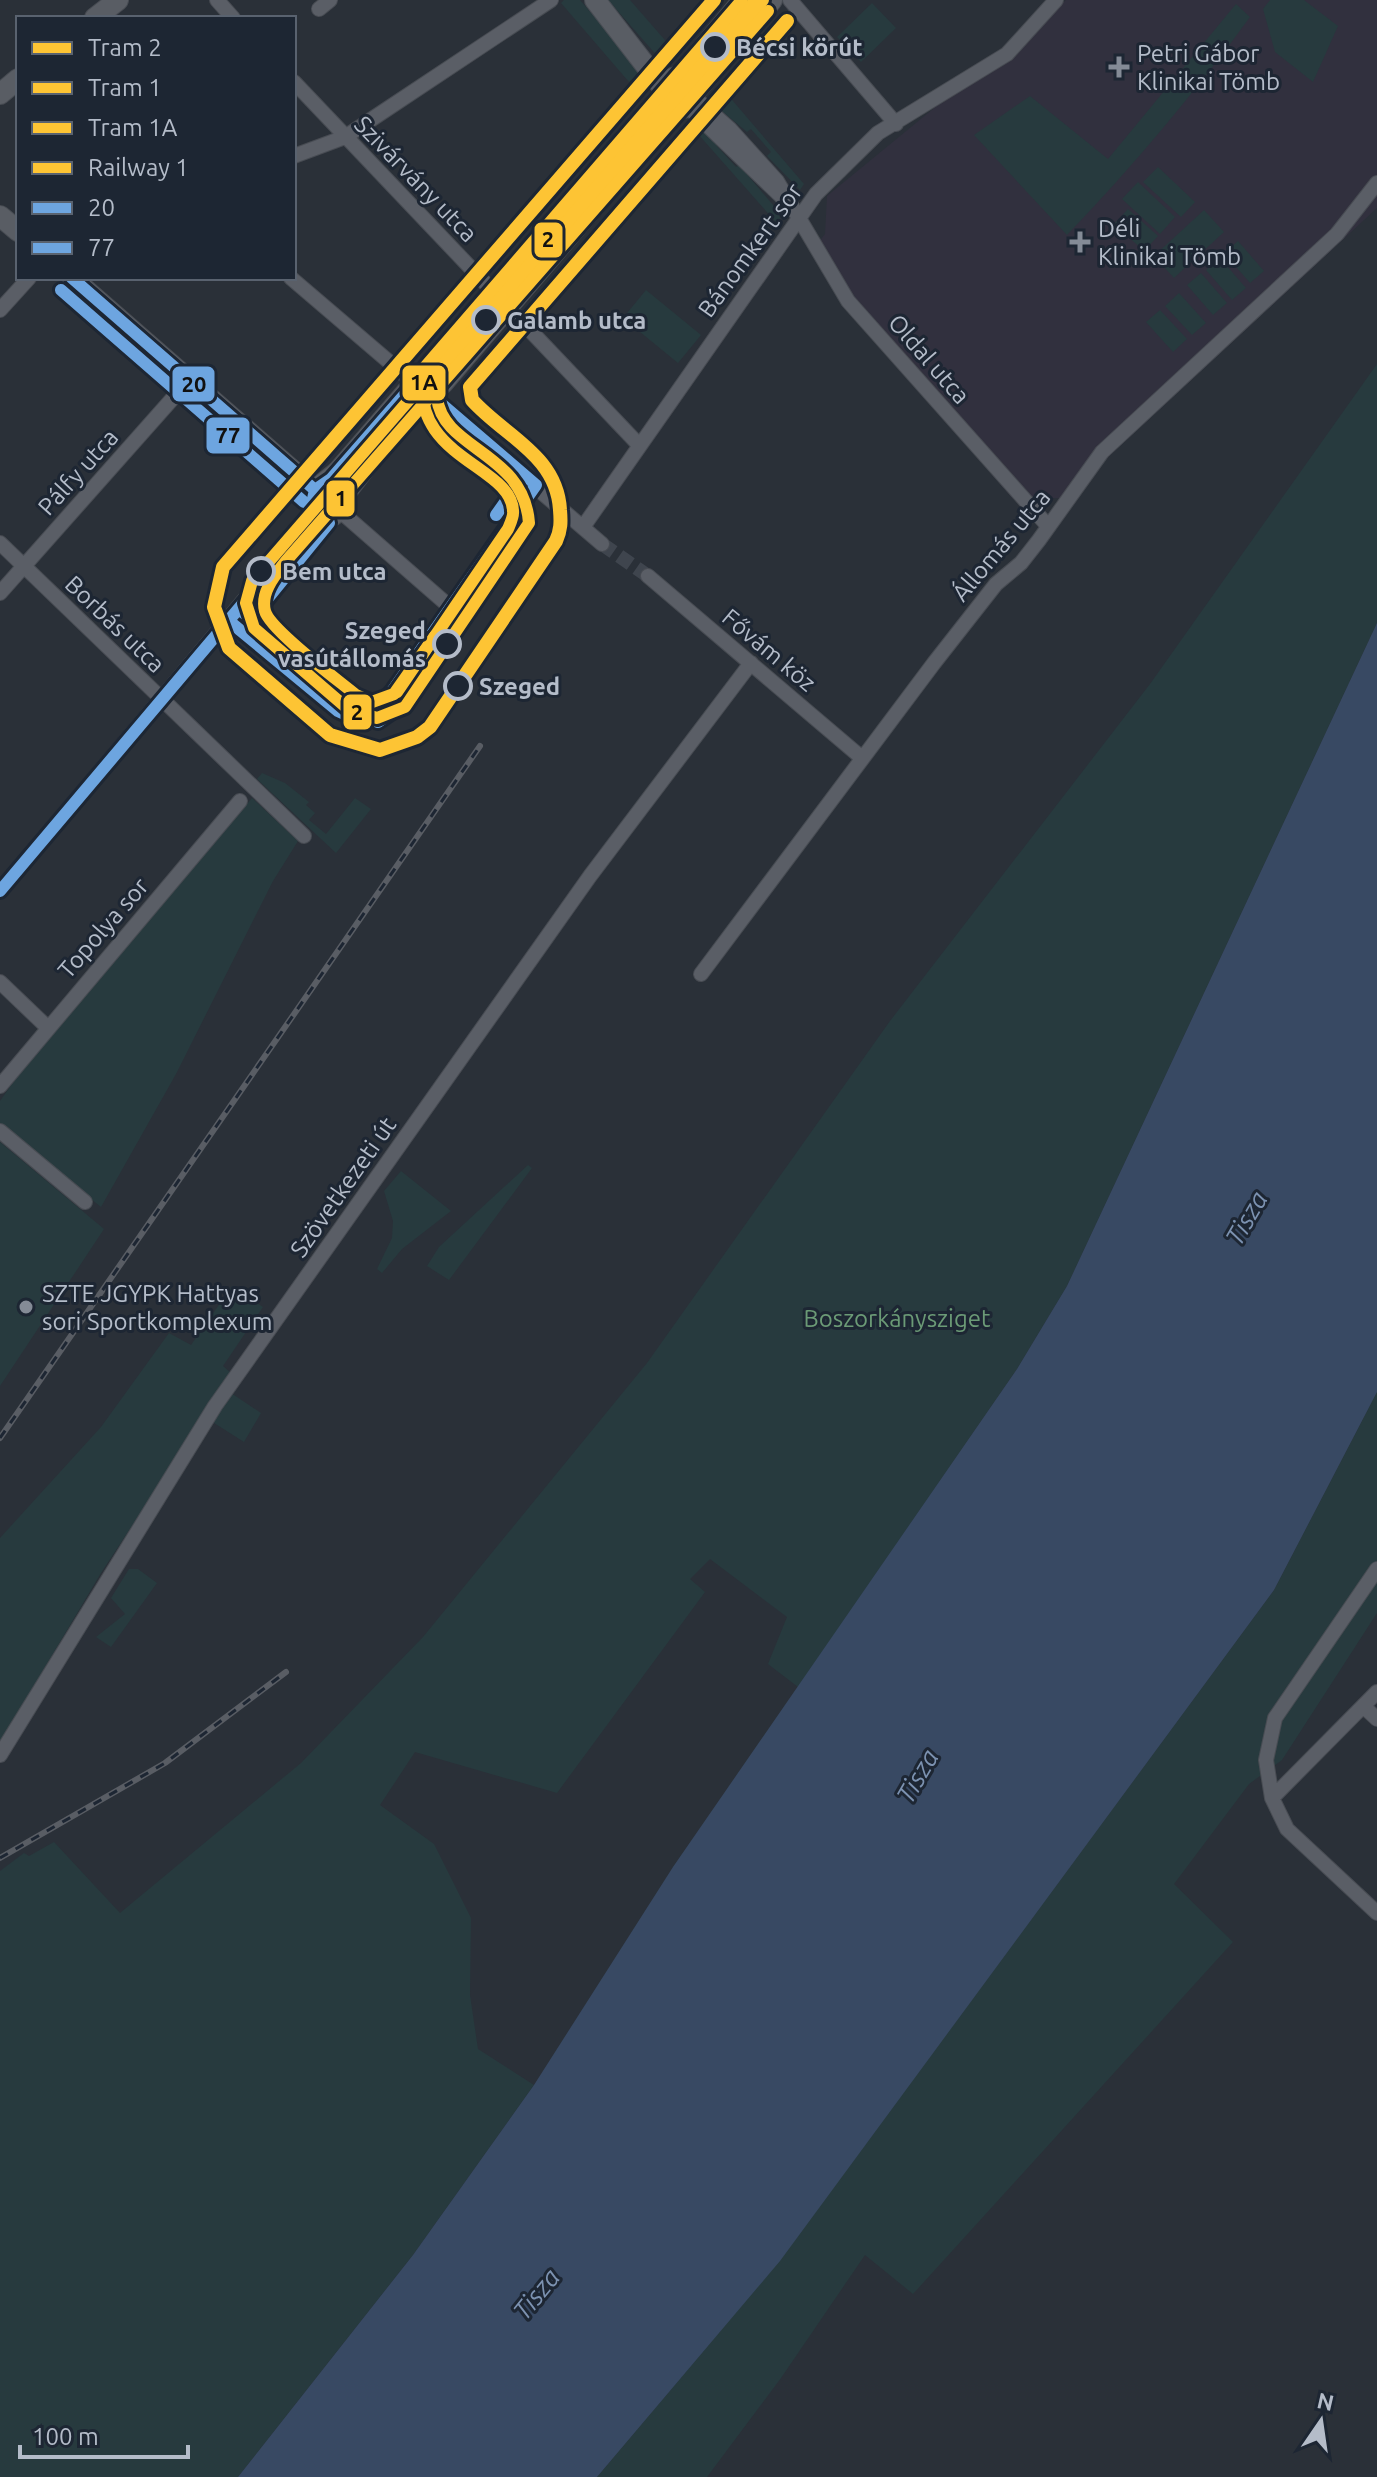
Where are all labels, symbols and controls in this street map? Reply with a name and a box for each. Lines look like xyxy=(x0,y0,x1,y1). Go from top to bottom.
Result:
legend xyxy=(16,16,296,280)
marker: Bécsi körút xyxy=(701,33,729,61)
text: Tram 2 xyxy=(88,34,162,61)
place label: Bécsi körút xyxy=(736,34,863,61)
place label: Petri Gábor Klinikai Tömb xyxy=(1137,40,1280,95)
marker: Petri Gábor Klinikai Tömb xyxy=(1108,56,1130,78)
text: Tram 1 xyxy=(88,74,162,101)
street label: Szivárvány utca xyxy=(349,111,483,247)
text: Tram 1A xyxy=(88,114,178,141)
text: Railway 1 xyxy=(88,154,189,181)
street label: Bánomkert sor xyxy=(692,178,808,322)
text: 20 xyxy=(88,194,115,221)
place label: Déli Klinikai Tömb xyxy=(1098,215,1241,270)
line badge: 2 xyxy=(533,221,564,259)
text: 2 xyxy=(542,226,554,251)
marker: Déli Klinikai Tömb xyxy=(1069,231,1091,253)
text: 77 xyxy=(88,234,115,261)
marker: Galamb utca xyxy=(472,306,500,334)
place label: Galamb utca xyxy=(507,307,646,334)
street label: Oldal utca xyxy=(883,309,975,409)
line badge: 1A xyxy=(401,364,447,402)
line badge: 20 xyxy=(171,365,216,403)
text: 1A xyxy=(410,369,438,394)
text: 20 xyxy=(182,371,206,396)
line badge: 77 xyxy=(205,416,251,455)
text: 77 xyxy=(216,422,240,447)
street label: Pálfy utca xyxy=(33,424,123,520)
line badge: 1 xyxy=(325,479,356,518)
street label: Állomás utca xyxy=(946,483,1056,606)
text: 1 xyxy=(335,485,347,510)
marker: Bem utca xyxy=(247,557,275,585)
place label: Bem utca xyxy=(282,558,386,585)
street label: Borbás utca xyxy=(60,570,170,678)
street label: Fővám köz xyxy=(717,603,821,697)
place label: Szeged vasútállomás xyxy=(278,617,426,672)
marker: Szeged vasútállomás xyxy=(433,630,461,658)
marker: Szeged xyxy=(444,672,472,700)
place label: Szeged xyxy=(479,673,560,700)
line badge: 2 xyxy=(342,693,373,731)
text: 2 xyxy=(351,699,363,724)
street label: Topolya sor xyxy=(52,873,154,983)
street label: Szövetkezeti út xyxy=(285,1111,402,1262)
water label: Tisza xyxy=(1219,1186,1273,1250)
place label: SZTE JGYPK Hattyas sori Sportkomplexum xyxy=(42,1280,273,1335)
marker: SZTE JGYPK Hattyas sori Sportkomplexum xyxy=(17,1298,35,1316)
park label: Boszorkánysziget xyxy=(804,1305,991,1332)
water label: Tisza xyxy=(890,1744,944,1808)
water label: Tisza xyxy=(507,2263,565,2325)
north arrow xyxy=(1281,2381,1361,2461)
text: N xyxy=(1315,2387,1336,2415)
scale bar xyxy=(20,2409,188,2459)
text: 100 m xyxy=(32,2423,99,2450)

